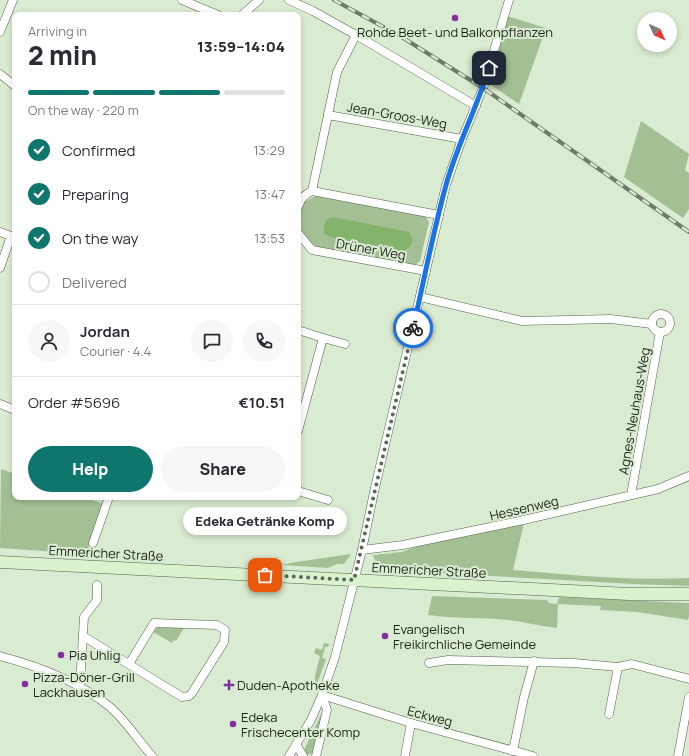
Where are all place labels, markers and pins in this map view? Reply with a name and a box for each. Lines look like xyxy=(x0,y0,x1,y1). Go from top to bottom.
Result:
marker: Rohde Beet- und Balkonpflanzen xyxy=(450,13,460,23)
place label: Rohde Beet- und Balkonpflanzen xyxy=(357,23,553,41)
pin xyxy=(472,51,506,85)
callout: Edeka Getränke Komp xyxy=(183,507,347,535)
pin xyxy=(248,558,282,592)
place label: Evangelisch Freikirchliche Gemeinde xyxy=(393,620,536,653)
marker: Evangelisch Freikirchliche Gemeinde xyxy=(380,631,390,641)
place label: Pia Uhlig xyxy=(69,646,120,664)
marker: Pia Uhlig xyxy=(56,650,66,660)
place label: Pizza-Döner-Grill Lackhausen xyxy=(33,668,135,701)
place label: Duden-Apotheke xyxy=(237,676,340,694)
marker: Pizza-Döner-Grill Lackhausen xyxy=(20,679,30,689)
marker: Duden-Apotheke xyxy=(224,680,234,690)
place label: Edeka Frischecenter Komp xyxy=(241,708,360,741)
marker: Edeka Frischecenter Komp xyxy=(228,719,238,729)

